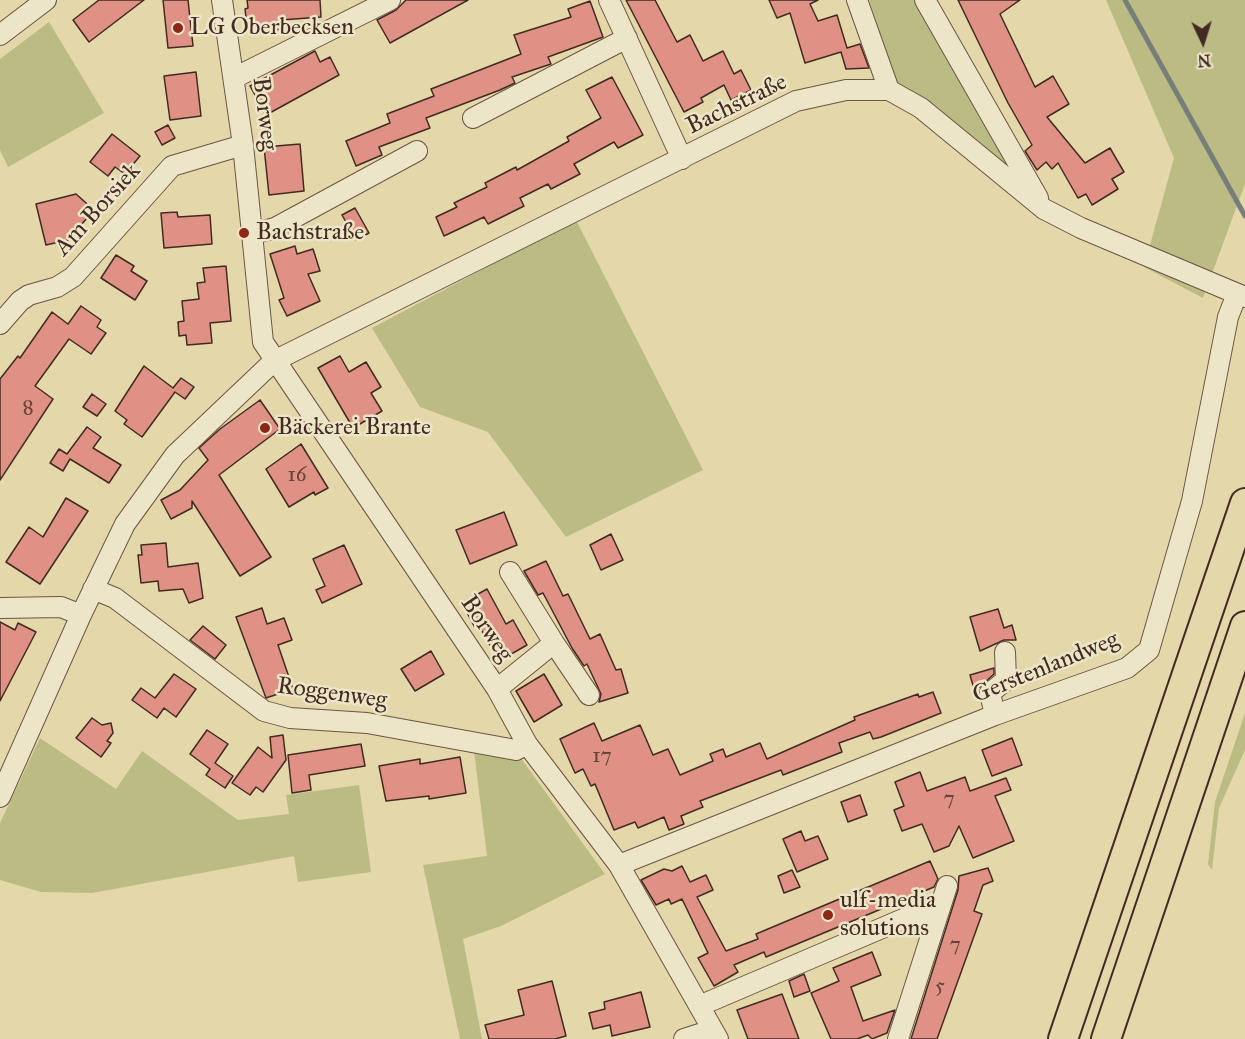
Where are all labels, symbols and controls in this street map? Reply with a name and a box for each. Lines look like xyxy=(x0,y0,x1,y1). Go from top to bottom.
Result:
north arrow xyxy=(1173,12,1233,72)
place label: LG Oberbecksen xyxy=(190,14,354,42)
marker: LG Oberbecksen xyxy=(171,21,185,35)
text: N xyxy=(1197,51,1212,70)
street label: Bachstraße xyxy=(682,68,792,142)
street label: Borweg xyxy=(245,76,283,152)
street label: Am Borsiek xyxy=(49,158,147,262)
place label: Bachstraße xyxy=(256,219,364,247)
marker: Bachstraße xyxy=(237,226,251,240)
house number: 8 xyxy=(22,396,34,422)
place label: Bäckerei Brante xyxy=(277,414,431,442)
marker: Bäckerei Brante xyxy=(258,421,272,435)
house number: 16 xyxy=(287,463,307,489)
street label: Borweg xyxy=(453,590,519,668)
street label: Gerstenlandweg xyxy=(969,626,1123,710)
street label: Roggenweg xyxy=(275,672,389,716)
house number: 17 xyxy=(592,744,612,770)
house number: 7 xyxy=(943,787,955,813)
place label: ulf-media solutions xyxy=(840,887,936,943)
marker: ulf-media solutions xyxy=(821,908,835,922)
house number: 7 xyxy=(949,933,961,959)
house number: 5 xyxy=(935,974,945,1000)

